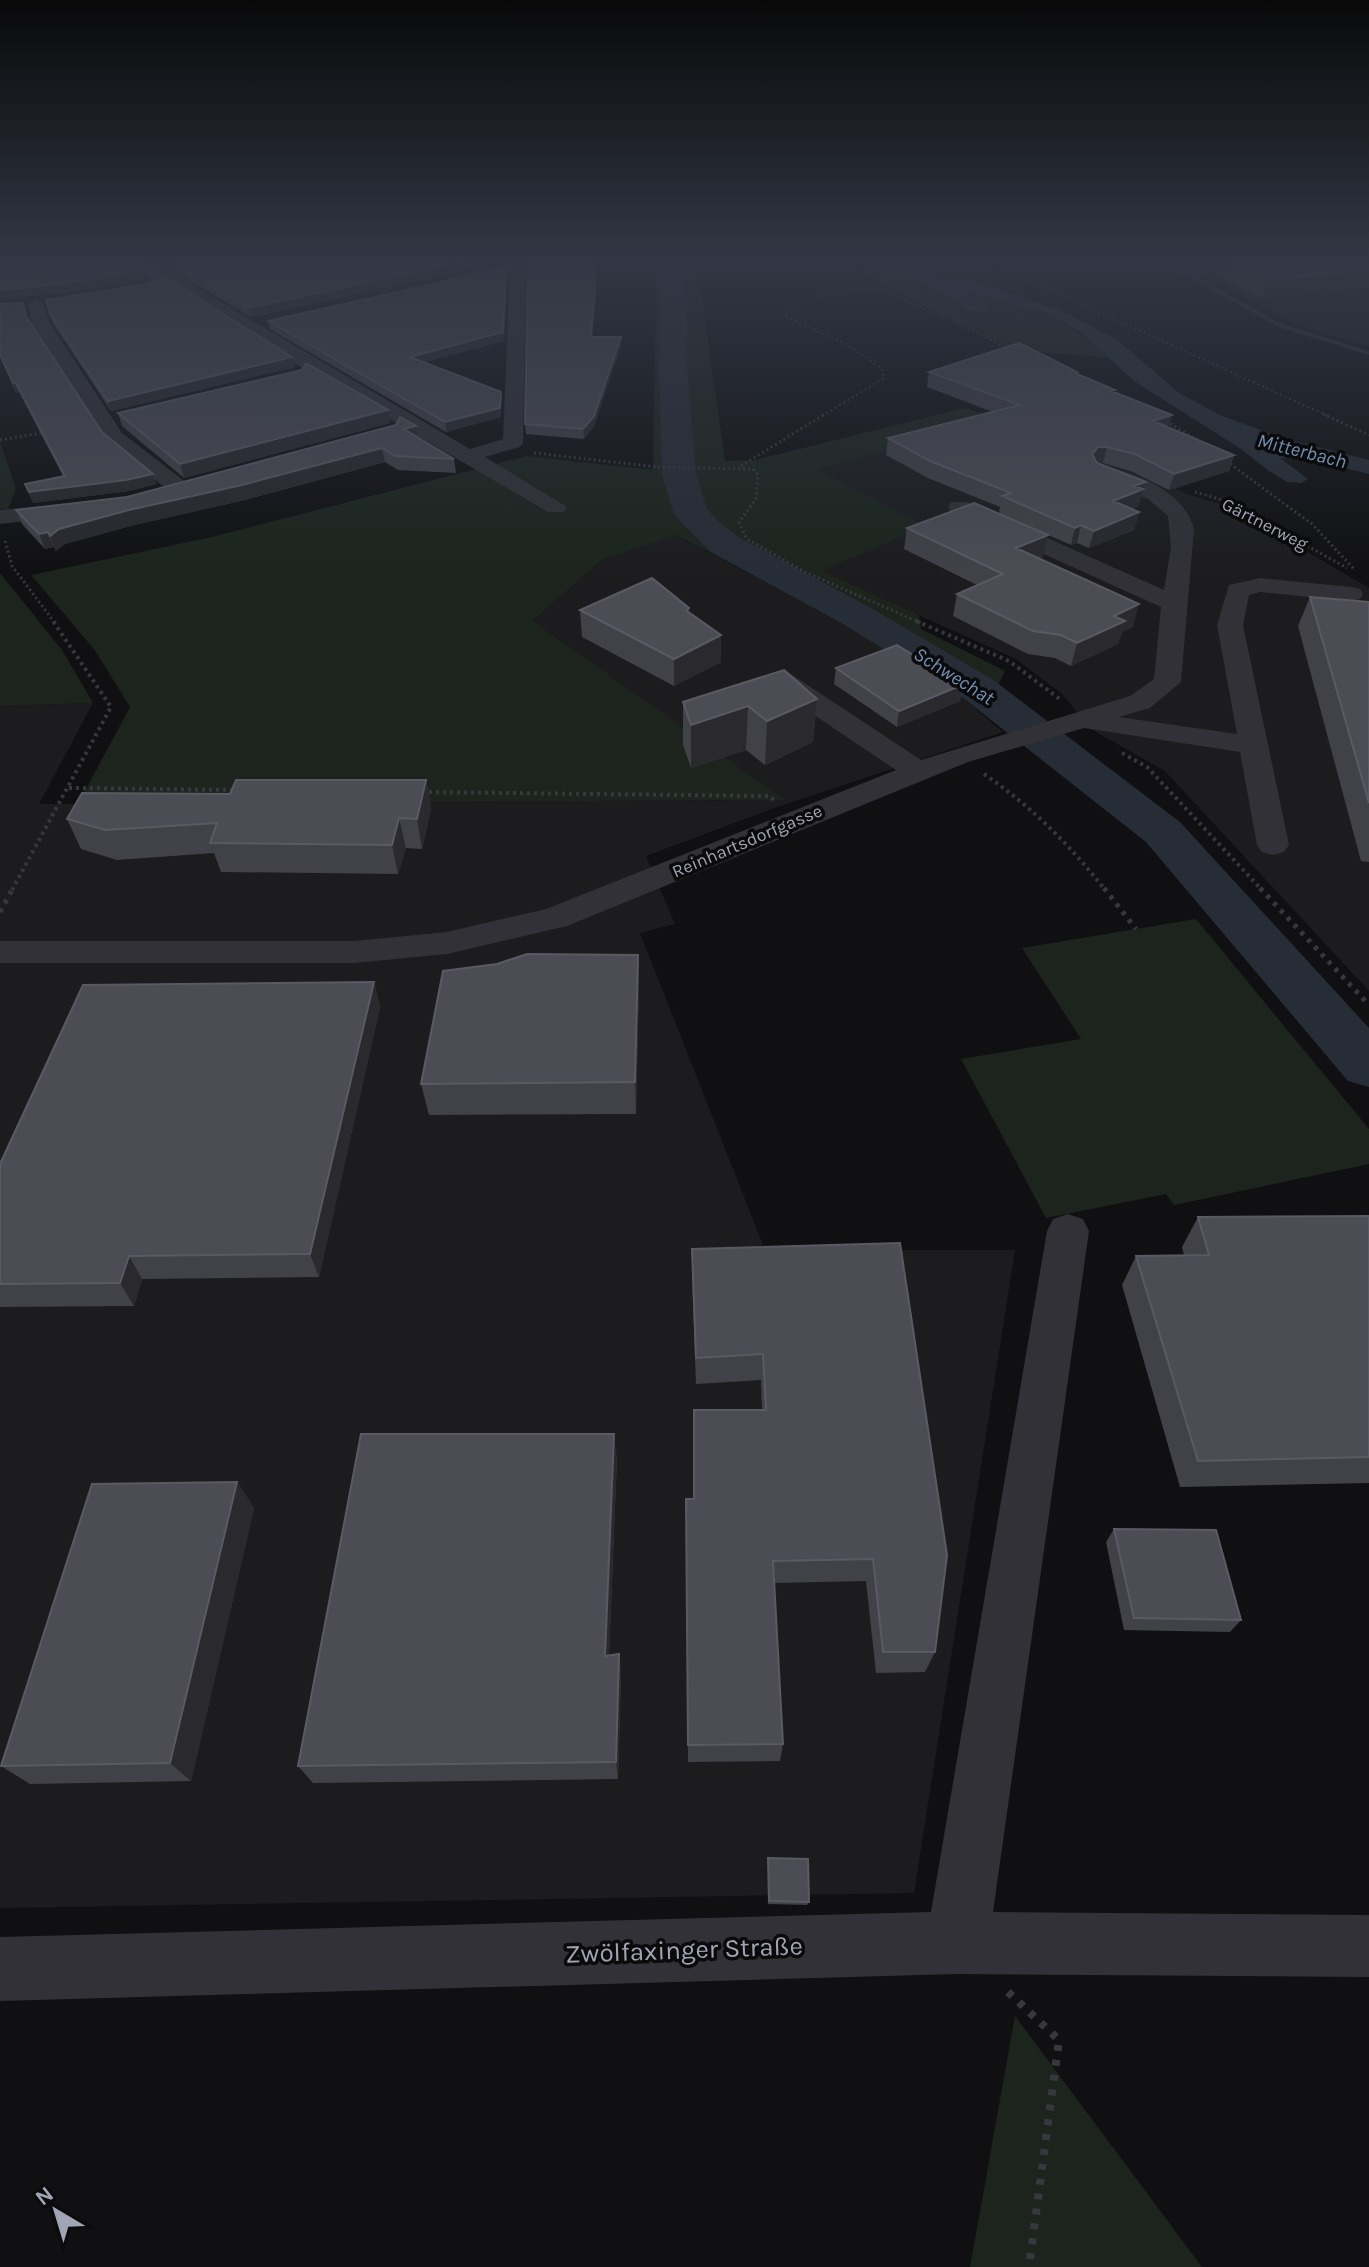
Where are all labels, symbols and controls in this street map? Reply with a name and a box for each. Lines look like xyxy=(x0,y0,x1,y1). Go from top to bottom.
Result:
water label: Mitterbach xyxy=(1255,429,1349,473)
street label: Gärtnerweg xyxy=(1218,493,1312,555)
water label: Schwechat xyxy=(910,642,999,710)
street label: Reinhartsdorfgasse xyxy=(669,799,825,883)
street label: Zwölfaxinger Straße xyxy=(565,1930,803,1970)
north arrow xyxy=(16,2171,96,2251)
text: N xyxy=(30,2181,59,2211)

